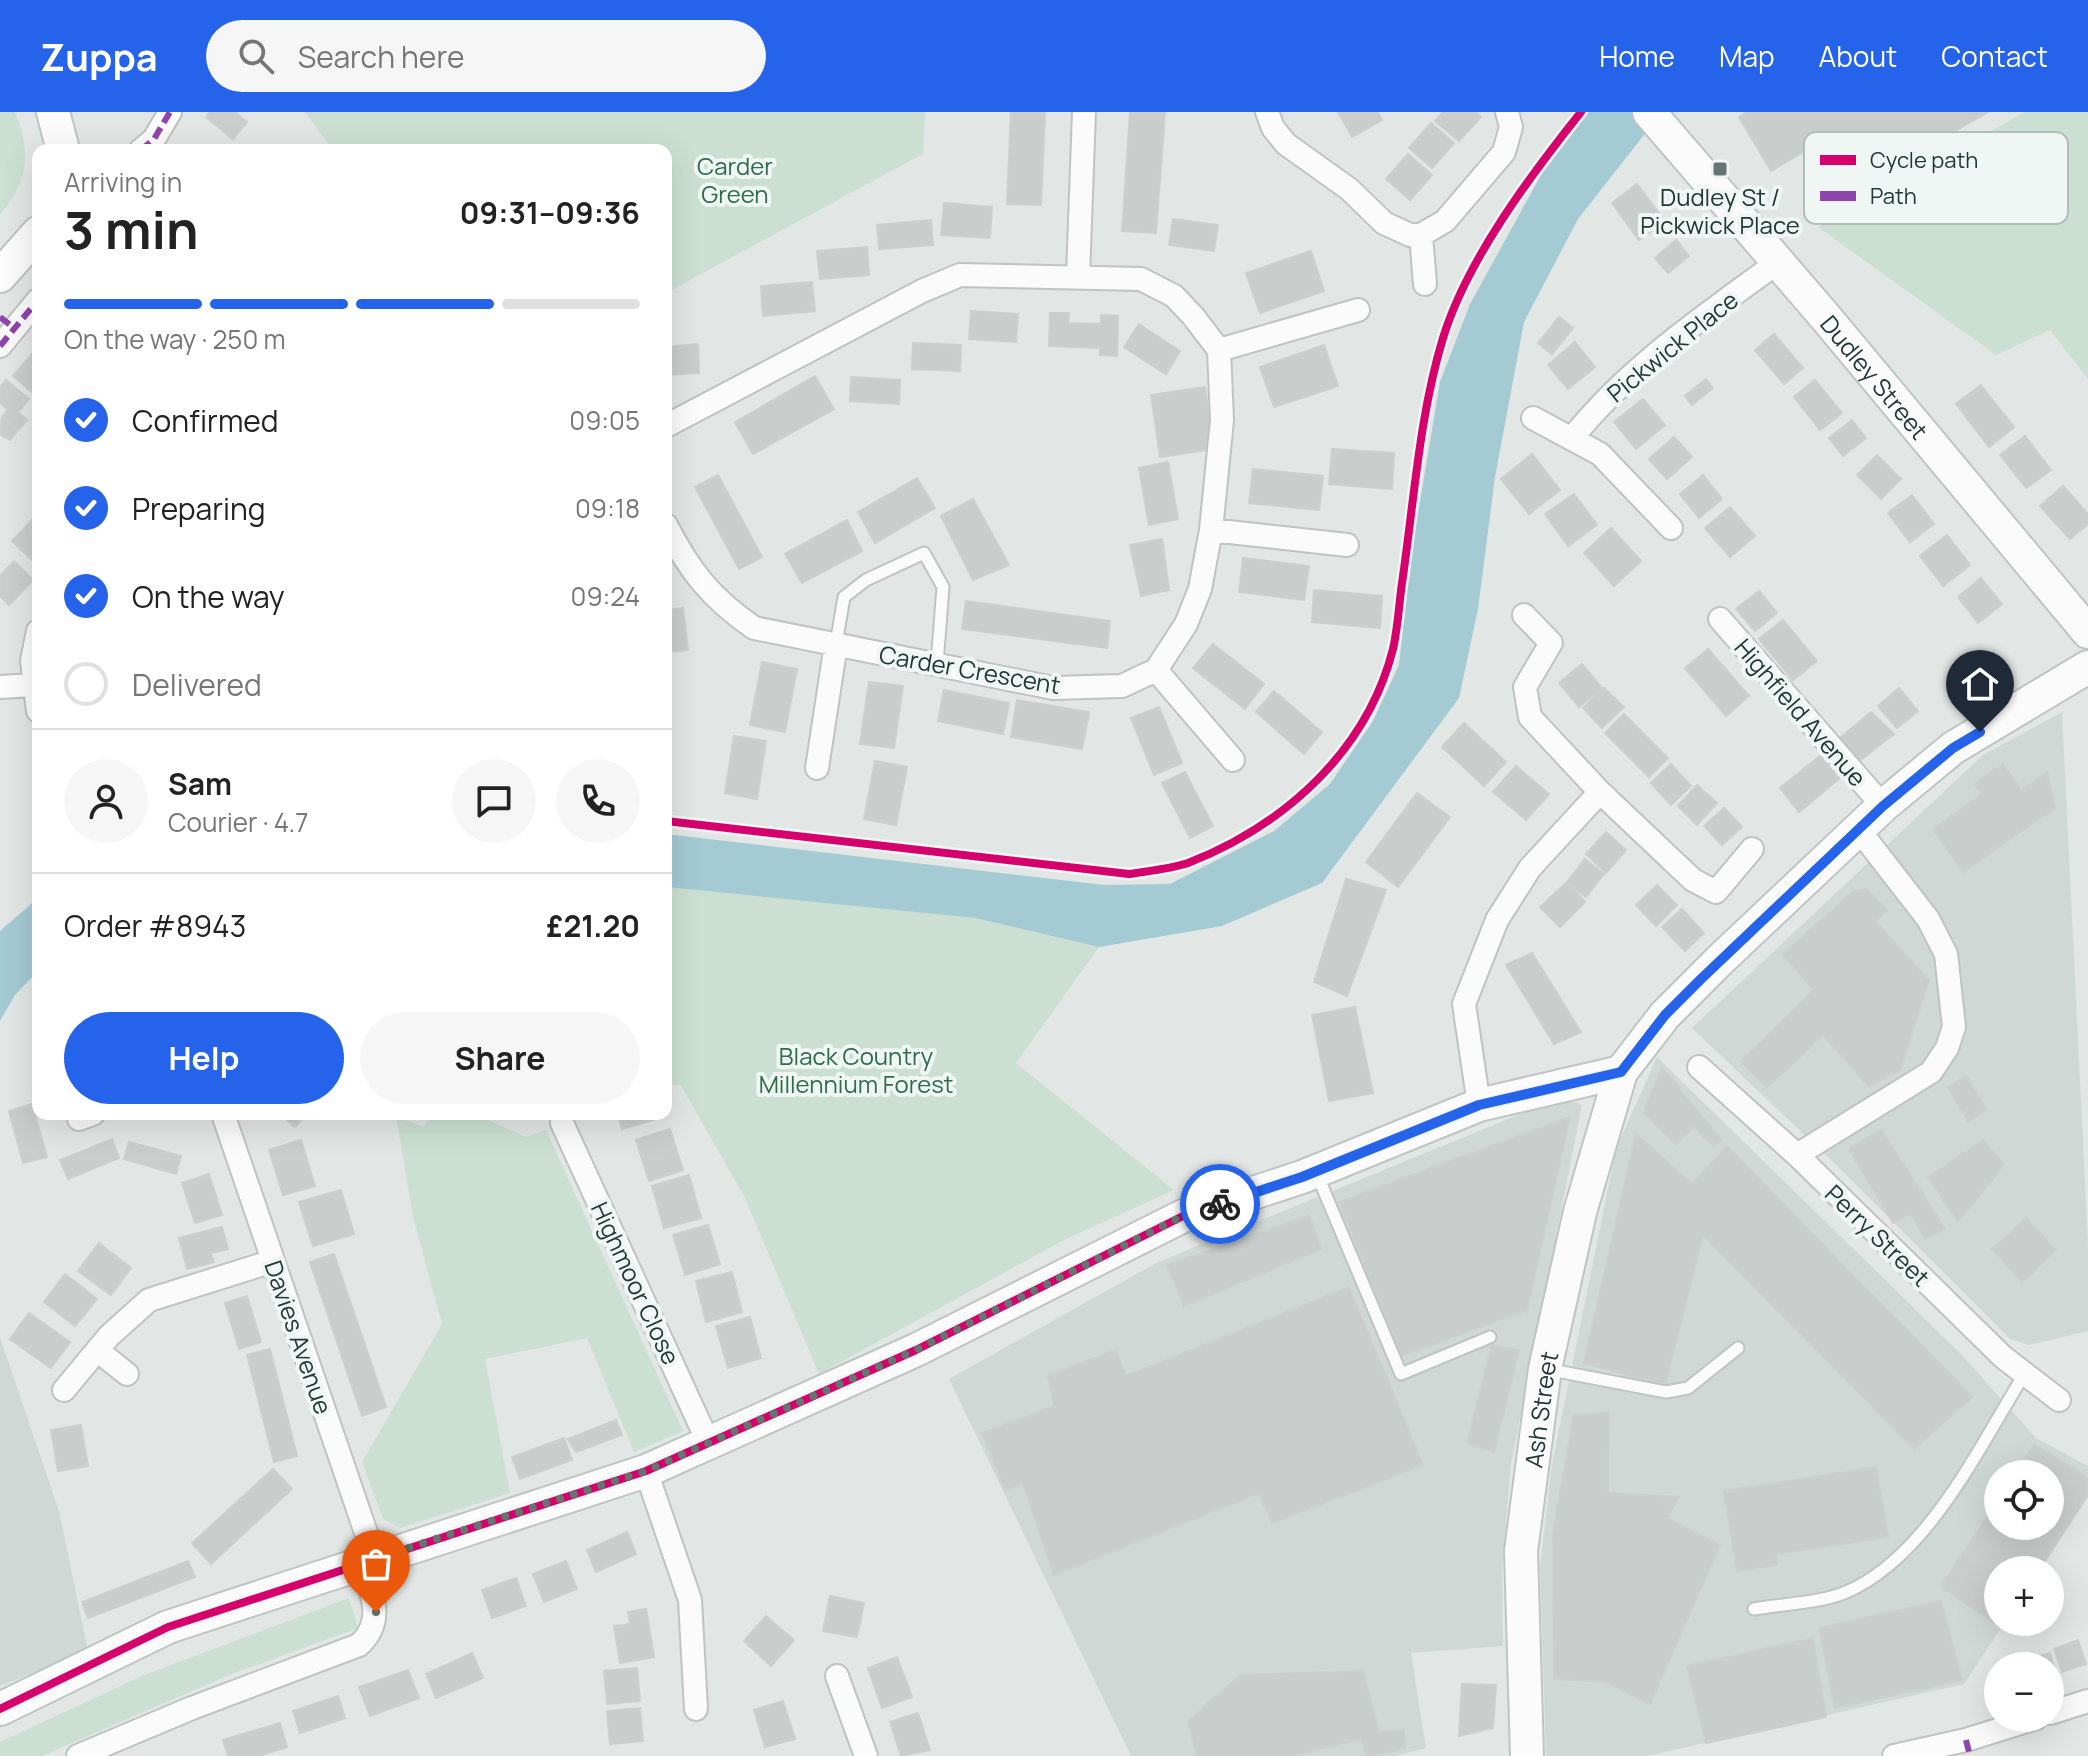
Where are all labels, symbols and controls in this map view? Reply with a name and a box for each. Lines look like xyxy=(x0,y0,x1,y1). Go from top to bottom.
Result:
search box xyxy=(206,20,766,92)
text: Zuppa xyxy=(40,30,158,82)
icon: search xyxy=(234,34,278,78)
text: Search here xyxy=(298,36,464,77)
text: Home xyxy=(1599,37,1675,75)
text: Map xyxy=(1719,37,1775,75)
text: About xyxy=(1819,37,1897,75)
text: Contact xyxy=(1941,37,2048,75)
legend xyxy=(1804,132,2068,224)
text: Cycle path xyxy=(1870,145,1978,175)
park label: Carder Green xyxy=(697,149,773,210)
marker: Dudley St / Pickwick Place xyxy=(1711,160,1729,178)
text: Arriving in xyxy=(64,164,182,200)
place label: Dudley St / Pickwick Place xyxy=(1640,180,1800,241)
text: Path xyxy=(1870,181,1917,211)
text: 09:31–09:36 xyxy=(460,192,640,233)
text: 3 min xyxy=(64,194,199,265)
street label: Pickwick Place xyxy=(1600,283,1744,409)
street label: Dudley Street xyxy=(1814,308,1936,446)
text: On the way · 250 m xyxy=(64,321,286,357)
icon: check xyxy=(64,398,108,442)
text: Confirmed xyxy=(132,400,279,441)
text: 09:05 xyxy=(569,402,640,438)
icon: check xyxy=(64,486,108,530)
text: Preparing xyxy=(132,488,266,529)
text: 09:18 xyxy=(575,490,640,526)
icon: check xyxy=(64,574,108,618)
text: On the way xyxy=(132,576,285,617)
text: 09:24 xyxy=(571,578,640,614)
street label: Highfield Avenue xyxy=(1728,631,1874,793)
street label: Carder Crescent xyxy=(877,637,1063,701)
pin xyxy=(1946,650,2014,732)
icon: home xyxy=(1958,662,2002,706)
text: Delivered xyxy=(132,664,262,705)
button: person xyxy=(64,759,148,843)
button: chat xyxy=(452,759,536,843)
button: phone xyxy=(556,759,640,843)
text: Sam xyxy=(168,763,232,804)
text: Courier · 4.7 xyxy=(168,804,308,840)
text: Order #8943 xyxy=(64,905,246,946)
text: £21.20 xyxy=(546,905,640,946)
button: Help xyxy=(64,1012,344,1104)
button: Share xyxy=(360,1012,640,1104)
park label: Black Country Millennium Forest xyxy=(759,1039,953,1100)
courier xyxy=(1180,1164,1260,1244)
street label: Perry Street xyxy=(1819,1177,1937,1293)
icon: bike xyxy=(1198,1182,1242,1226)
street label: Highmoor Close xyxy=(584,1196,688,1370)
street label: Davies Avenue xyxy=(257,1256,341,1418)
street label: Ash Street xyxy=(1516,1348,1565,1470)
map controls xyxy=(1984,1460,2064,1732)
button: locate xyxy=(1984,1460,2064,1540)
pin xyxy=(342,1530,410,1612)
icon: bag xyxy=(354,1542,398,1586)
button: + xyxy=(1984,1556,2064,1636)
button: − xyxy=(1984,1652,2064,1732)

